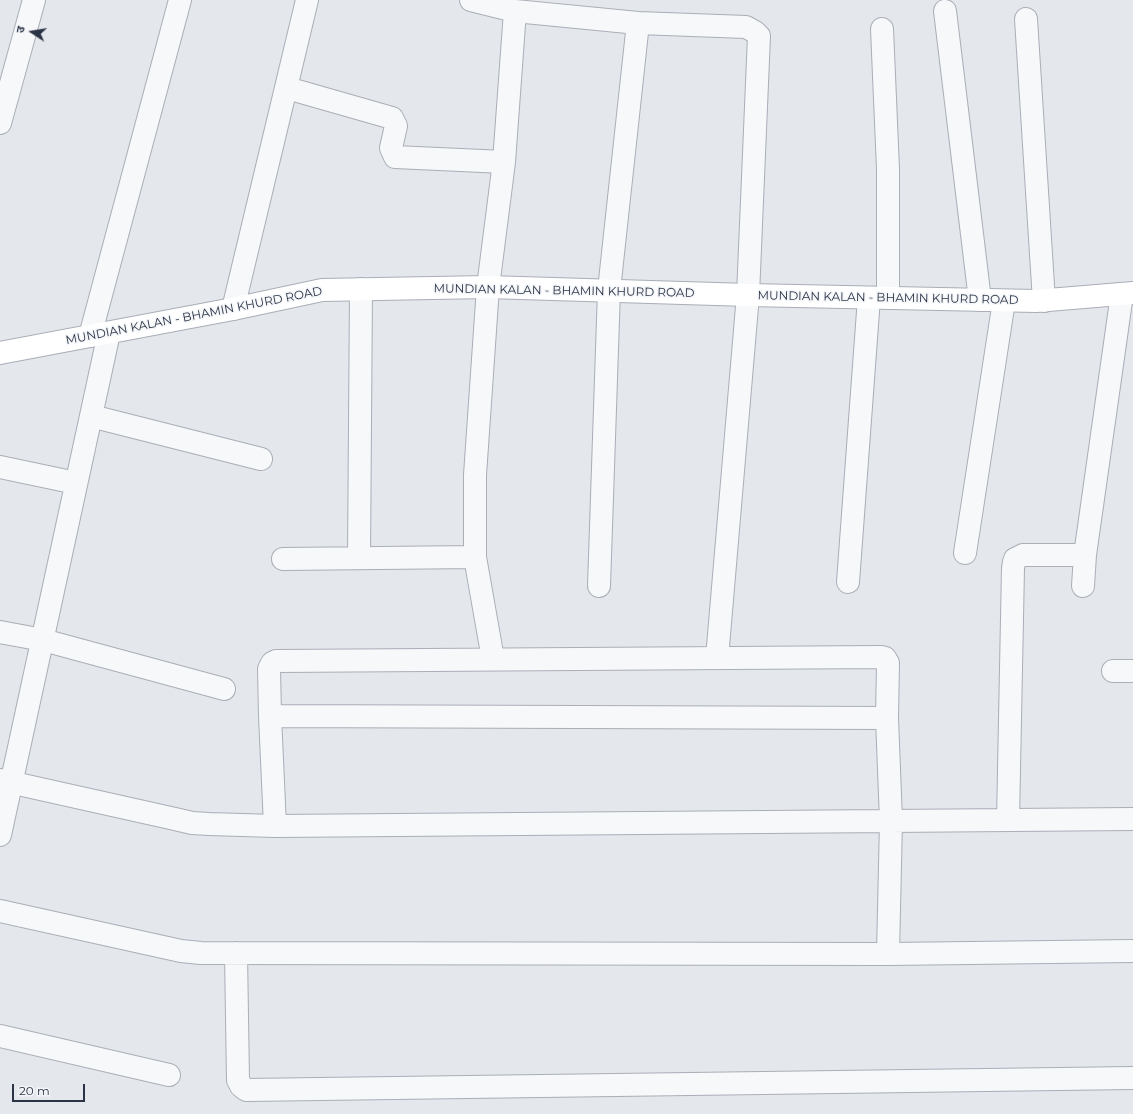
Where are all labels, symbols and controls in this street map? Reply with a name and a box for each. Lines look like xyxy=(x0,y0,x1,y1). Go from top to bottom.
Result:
north arrow xyxy=(12,12,52,52)
text: उ xyxy=(13,25,28,34)
street label: MUNDIAN KALAN - BHAMIN KHURD ROAD xyxy=(433,282,695,300)
street label: MUNDIAN KALAN - BHAMIN KHURD ROAD xyxy=(65,284,323,348)
street label: MUNDIAN KALAN - BHAMIN KHURD ROAD xyxy=(757,289,1019,307)
scale bar xyxy=(14,1076,87,1102)
text: 20 m xyxy=(19,1083,50,1098)

